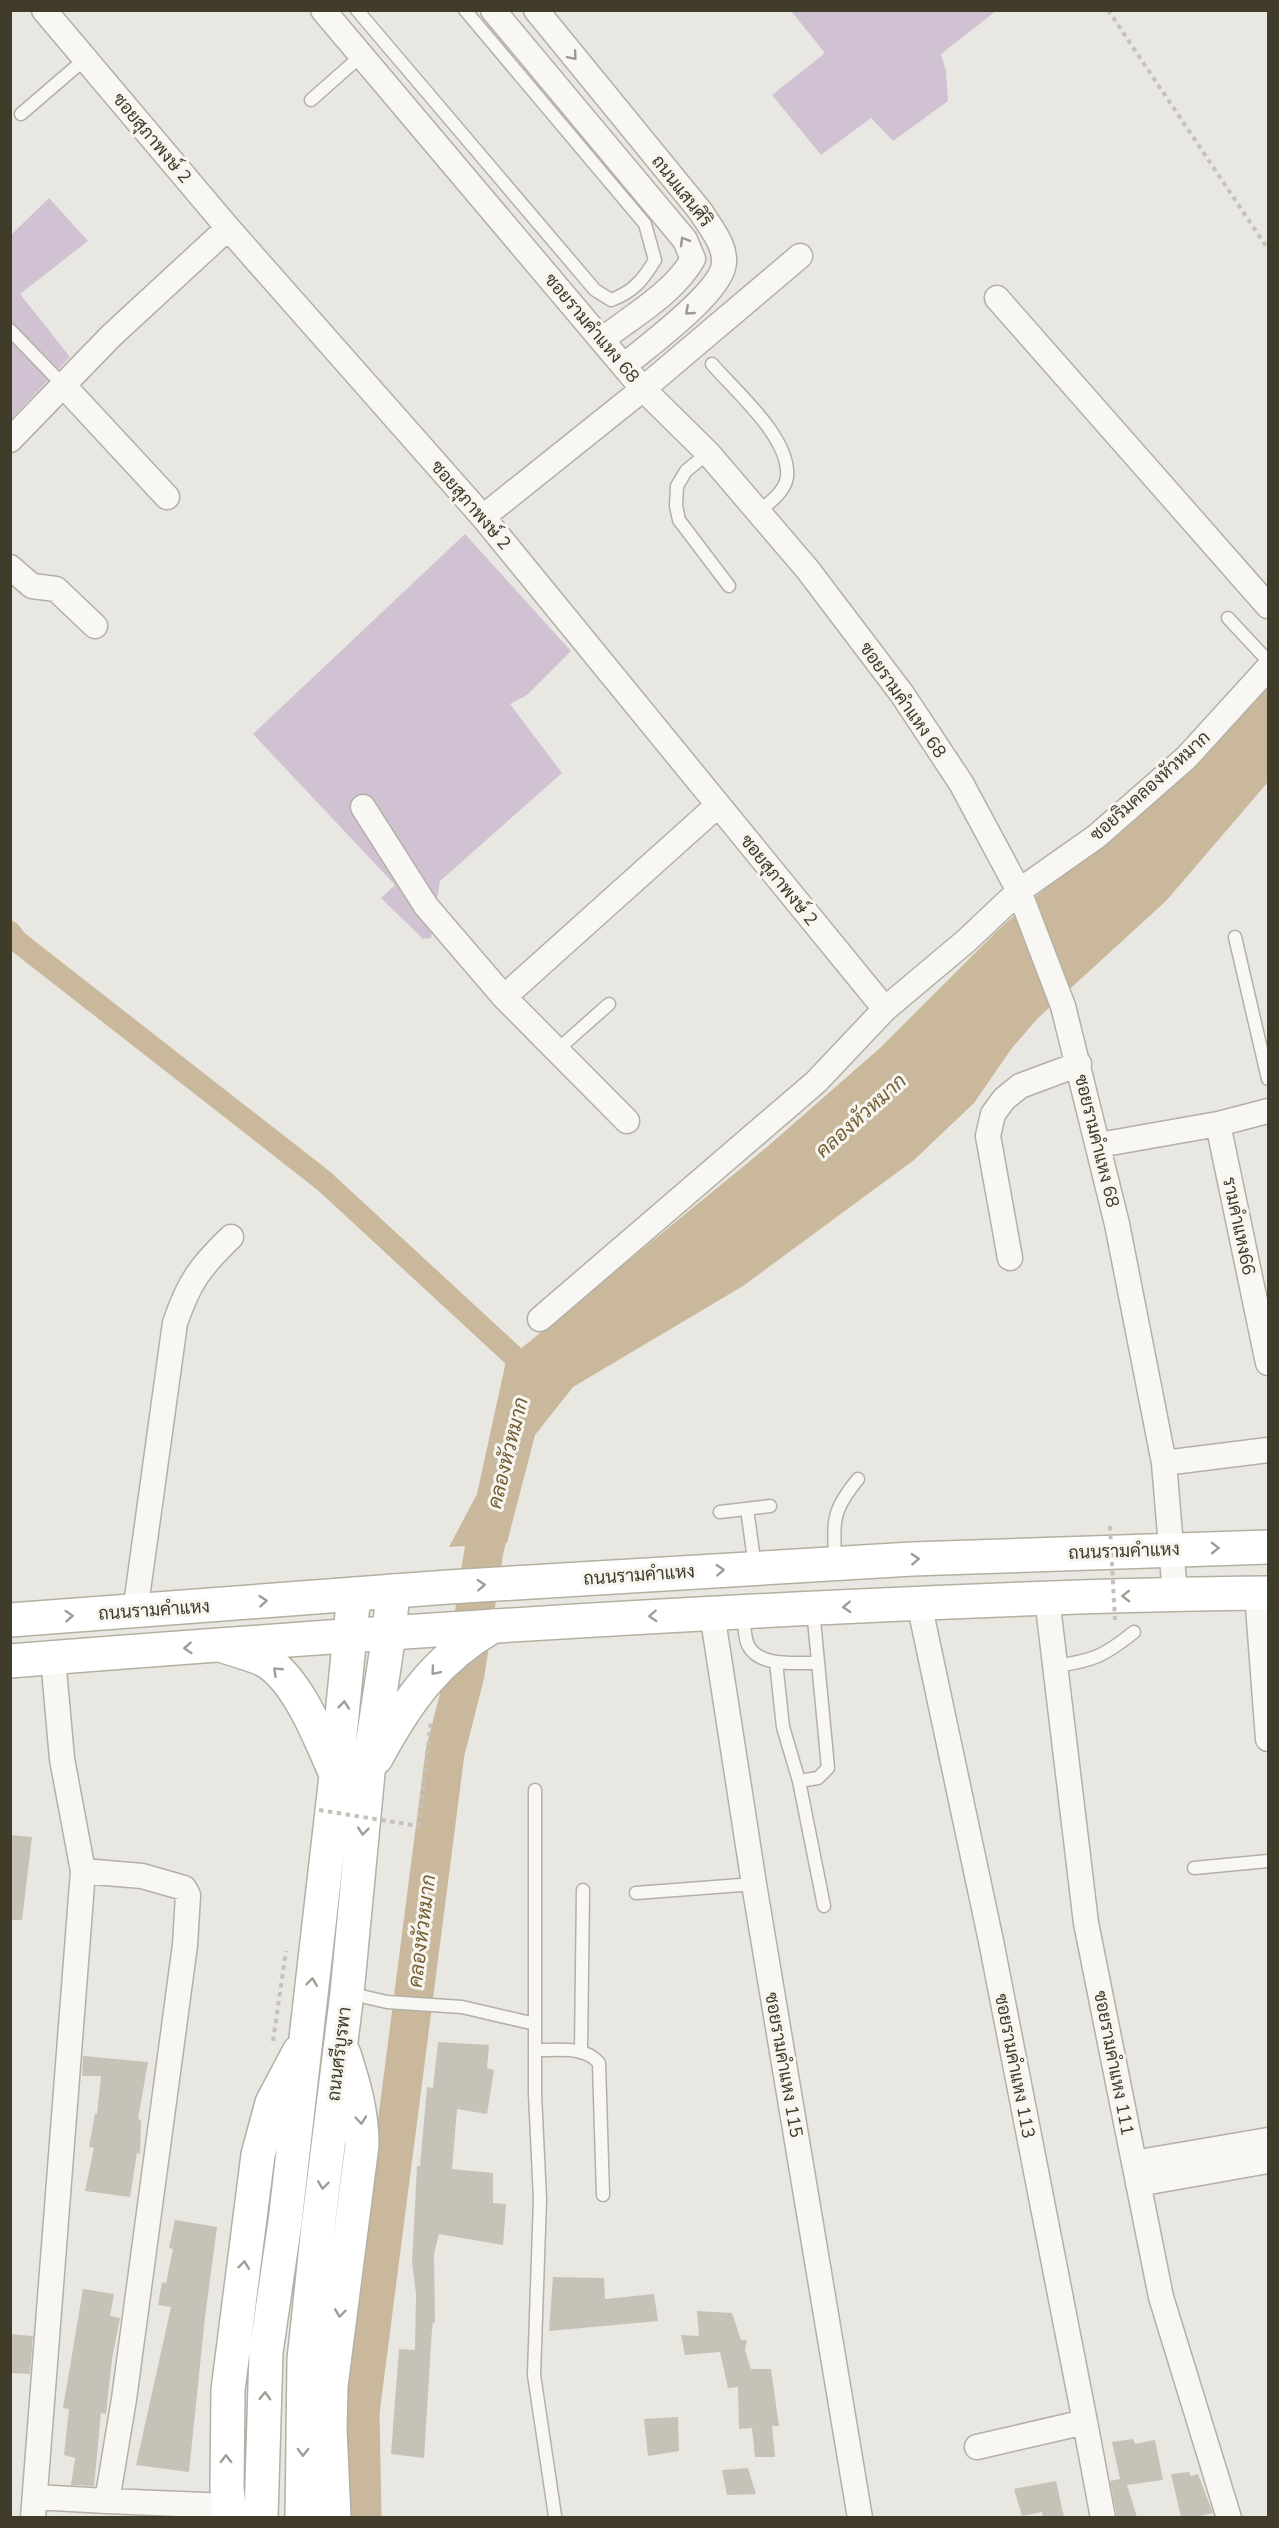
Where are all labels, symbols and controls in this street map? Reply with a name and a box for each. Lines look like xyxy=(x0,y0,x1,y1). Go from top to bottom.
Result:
one-way arrow xyxy=(565,49,576,60)
street label: ซอยสุภาพงษ์ 2 xyxy=(107,87,198,188)
street label: ถนนแสนศิริ xyxy=(646,150,718,232)
one-way arrow xyxy=(680,237,691,247)
street label: ซอยรามคำแหง 68 xyxy=(539,268,645,388)
one-way arrow xyxy=(685,304,696,315)
street label: ซอยสุภาพงษ์ 2 xyxy=(426,455,517,555)
street label: ซอยรามคำแหง 68 xyxy=(854,637,952,763)
street label: ซอยริมคลองหัวหมาก xyxy=(1085,726,1215,846)
street label: ซอยสุภาพงษ์ 2 xyxy=(735,829,824,931)
water label: คลองหัวหมาก xyxy=(810,1068,912,1164)
street label: ซอยรามคำแหง 68 xyxy=(1069,1072,1125,1210)
street label: รามคำแหง66 xyxy=(1217,1175,1261,1277)
water label: คลองหัวหมาก xyxy=(481,1395,535,1511)
street label: ถนนรามคำแหง xyxy=(1068,1537,1180,1565)
one-way arrow xyxy=(1210,1542,1219,1554)
one-way arrow xyxy=(911,1552,920,1565)
street label: ถนนรามคำแหง xyxy=(583,1559,695,1591)
one-way arrow xyxy=(716,1564,725,1577)
one-way arrow xyxy=(477,1579,486,1592)
one-way arrow xyxy=(1122,1589,1131,1602)
street label: ถนนรามคำแหง xyxy=(98,1594,210,1626)
one-way arrow xyxy=(259,1595,268,1608)
one-way arrow xyxy=(843,1600,852,1613)
one-way arrow xyxy=(64,1610,73,1623)
one-way arrow xyxy=(648,1610,657,1623)
one-way arrow xyxy=(184,1642,193,1655)
one-way arrow xyxy=(431,1664,442,1675)
one-way arrow xyxy=(273,1667,283,1678)
one-way arrow xyxy=(337,1700,350,1709)
one-way arrow xyxy=(357,1826,370,1836)
water label: คลองหัวหมาก xyxy=(402,1873,442,1989)
one-way arrow xyxy=(306,1977,318,1987)
street label: ซอยรามคำแหง 111 xyxy=(1088,1989,1140,2137)
street label: ซอยรามคำแหง 115 xyxy=(759,1990,809,2140)
street label: ซอยรามคำแหง 113 xyxy=(989,1992,1041,2140)
street label: ถนนศรีบูรพา xyxy=(320,2005,358,2103)
one-way arrow xyxy=(354,2115,367,2124)
one-way arrow xyxy=(317,2180,330,2189)
one-way arrow xyxy=(237,2261,249,2270)
one-way arrow xyxy=(334,2309,346,2318)
one-way arrow xyxy=(258,2392,271,2401)
one-way arrow xyxy=(297,2448,309,2457)
one-way arrow xyxy=(220,2455,232,2464)

